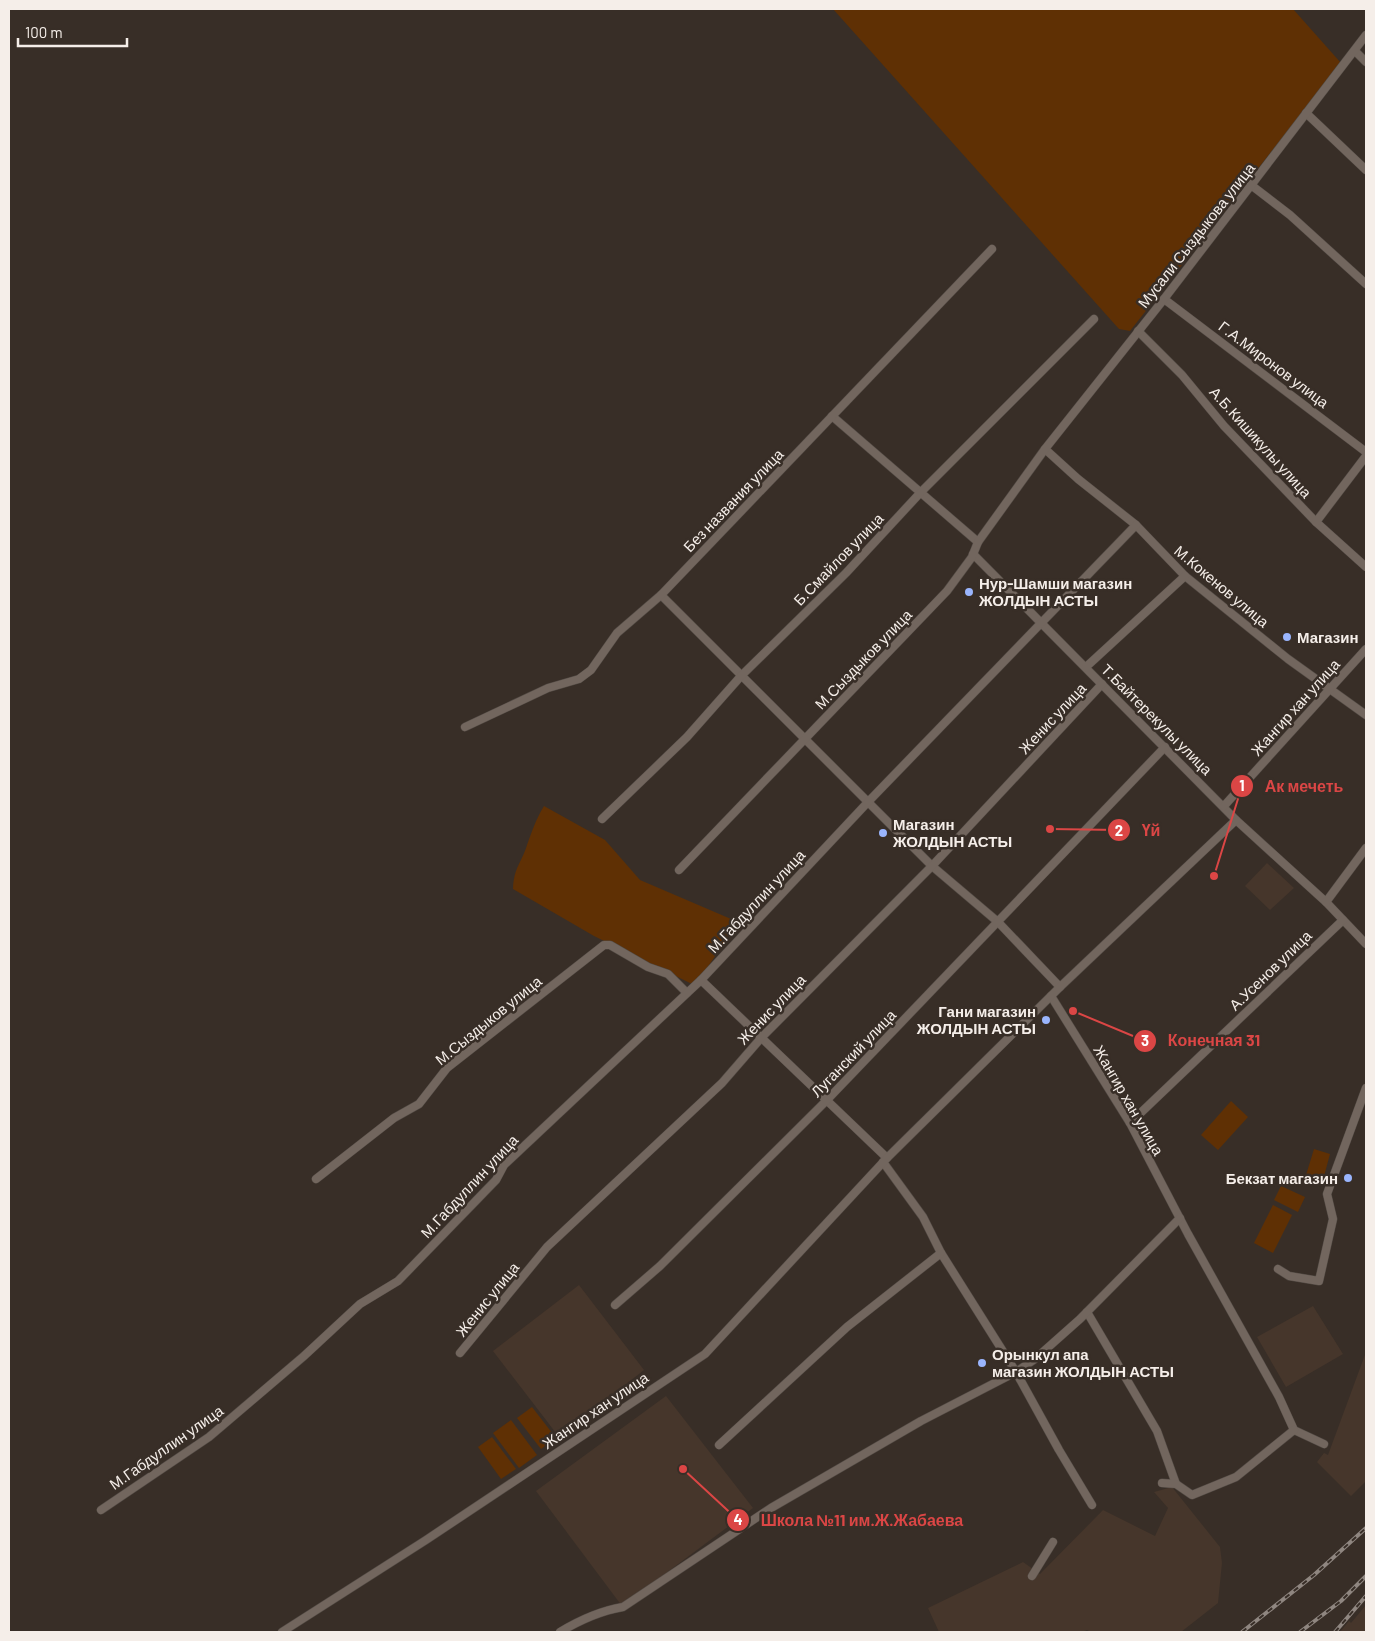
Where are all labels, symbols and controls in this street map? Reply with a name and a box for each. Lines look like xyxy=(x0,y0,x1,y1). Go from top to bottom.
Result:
scale bar xyxy=(18,15,126,47)
text: 100 m xyxy=(25,23,63,41)
street label: Мусали Сыздыкова улица xyxy=(1134,158,1259,311)
street label: Г.А.Миронов улица xyxy=(1216,317,1333,412)
street label: А.Б.Кишикулы улица xyxy=(1206,383,1316,502)
street label: Без названия улица xyxy=(679,444,787,555)
street label: Б.Смайлов улица xyxy=(789,509,887,609)
street label: М.Кокенов улица xyxy=(1171,541,1273,631)
place label: Нур-Шамши магазин ЖОЛДЫН АСТЫ xyxy=(978,574,1132,609)
marker: Нур-Шамши магазин ЖОЛДЫН АСТЫ xyxy=(963,586,975,598)
street label: М.Сыздыков улица xyxy=(811,605,916,713)
place label: Магазин xyxy=(1297,628,1359,646)
marker: Магазин xyxy=(1281,631,1293,643)
street label: Жангир хан улица xyxy=(1247,654,1344,759)
street label: Т.Байтерекулы улица xyxy=(1098,660,1217,779)
street label: Женис улица xyxy=(1015,678,1090,757)
callout: Ак мечеть xyxy=(1230,771,1354,802)
text: 1 xyxy=(1239,776,1245,794)
text: Ак мечеть xyxy=(1265,776,1344,795)
place label: Магазин ЖОЛДЫН АСТЫ xyxy=(892,815,1012,850)
callout: Үй xyxy=(1106,815,1170,846)
text: Үй xyxy=(1142,820,1160,839)
text: 2 xyxy=(1115,821,1123,839)
marker: Магазин ЖОЛДЫН АСТЫ xyxy=(877,827,889,839)
street label: М.Габдуллин улица xyxy=(704,845,809,956)
street label: А.Усенов улица xyxy=(1225,926,1315,1014)
street label: Женис улица xyxy=(733,970,809,1048)
street label: М.Сыздыков улица xyxy=(431,971,545,1068)
place label: Гани магазин ЖОЛДЫН АСТЫ xyxy=(916,1002,1036,1037)
street label: Луганский улица xyxy=(807,1005,900,1100)
marker: Гани магазин ЖОЛДЫН АСТЫ xyxy=(1040,1014,1052,1026)
callout: Конечная 31 xyxy=(1133,1025,1270,1056)
text: Конечная 31 xyxy=(1168,1030,1260,1049)
text: 3 xyxy=(1141,1031,1149,1049)
street label: Жангир хан улица xyxy=(1090,1042,1168,1159)
street label: М.Габдуллин улица xyxy=(417,1130,522,1241)
place label: Бекзат магазин xyxy=(1226,1169,1338,1187)
marker: Бекзат магазин xyxy=(1342,1172,1354,1184)
street label: Женис улица xyxy=(452,1258,523,1340)
place label: Орынкул апа магазин ЖОЛДЫН АСТЫ xyxy=(992,1345,1174,1380)
marker: Орынкул апа магазин ЖОЛДЫН АСТЫ xyxy=(976,1357,988,1369)
street label: Жангир хан улица xyxy=(539,1367,652,1452)
street label: М.Габдуллин улица xyxy=(106,1401,227,1493)
callout: Школа №11 им.Ж.Жабаева xyxy=(726,1505,973,1536)
text: 4 xyxy=(733,1510,743,1528)
text: Школа №11 им.Ж.Жабаева xyxy=(761,1510,963,1529)

